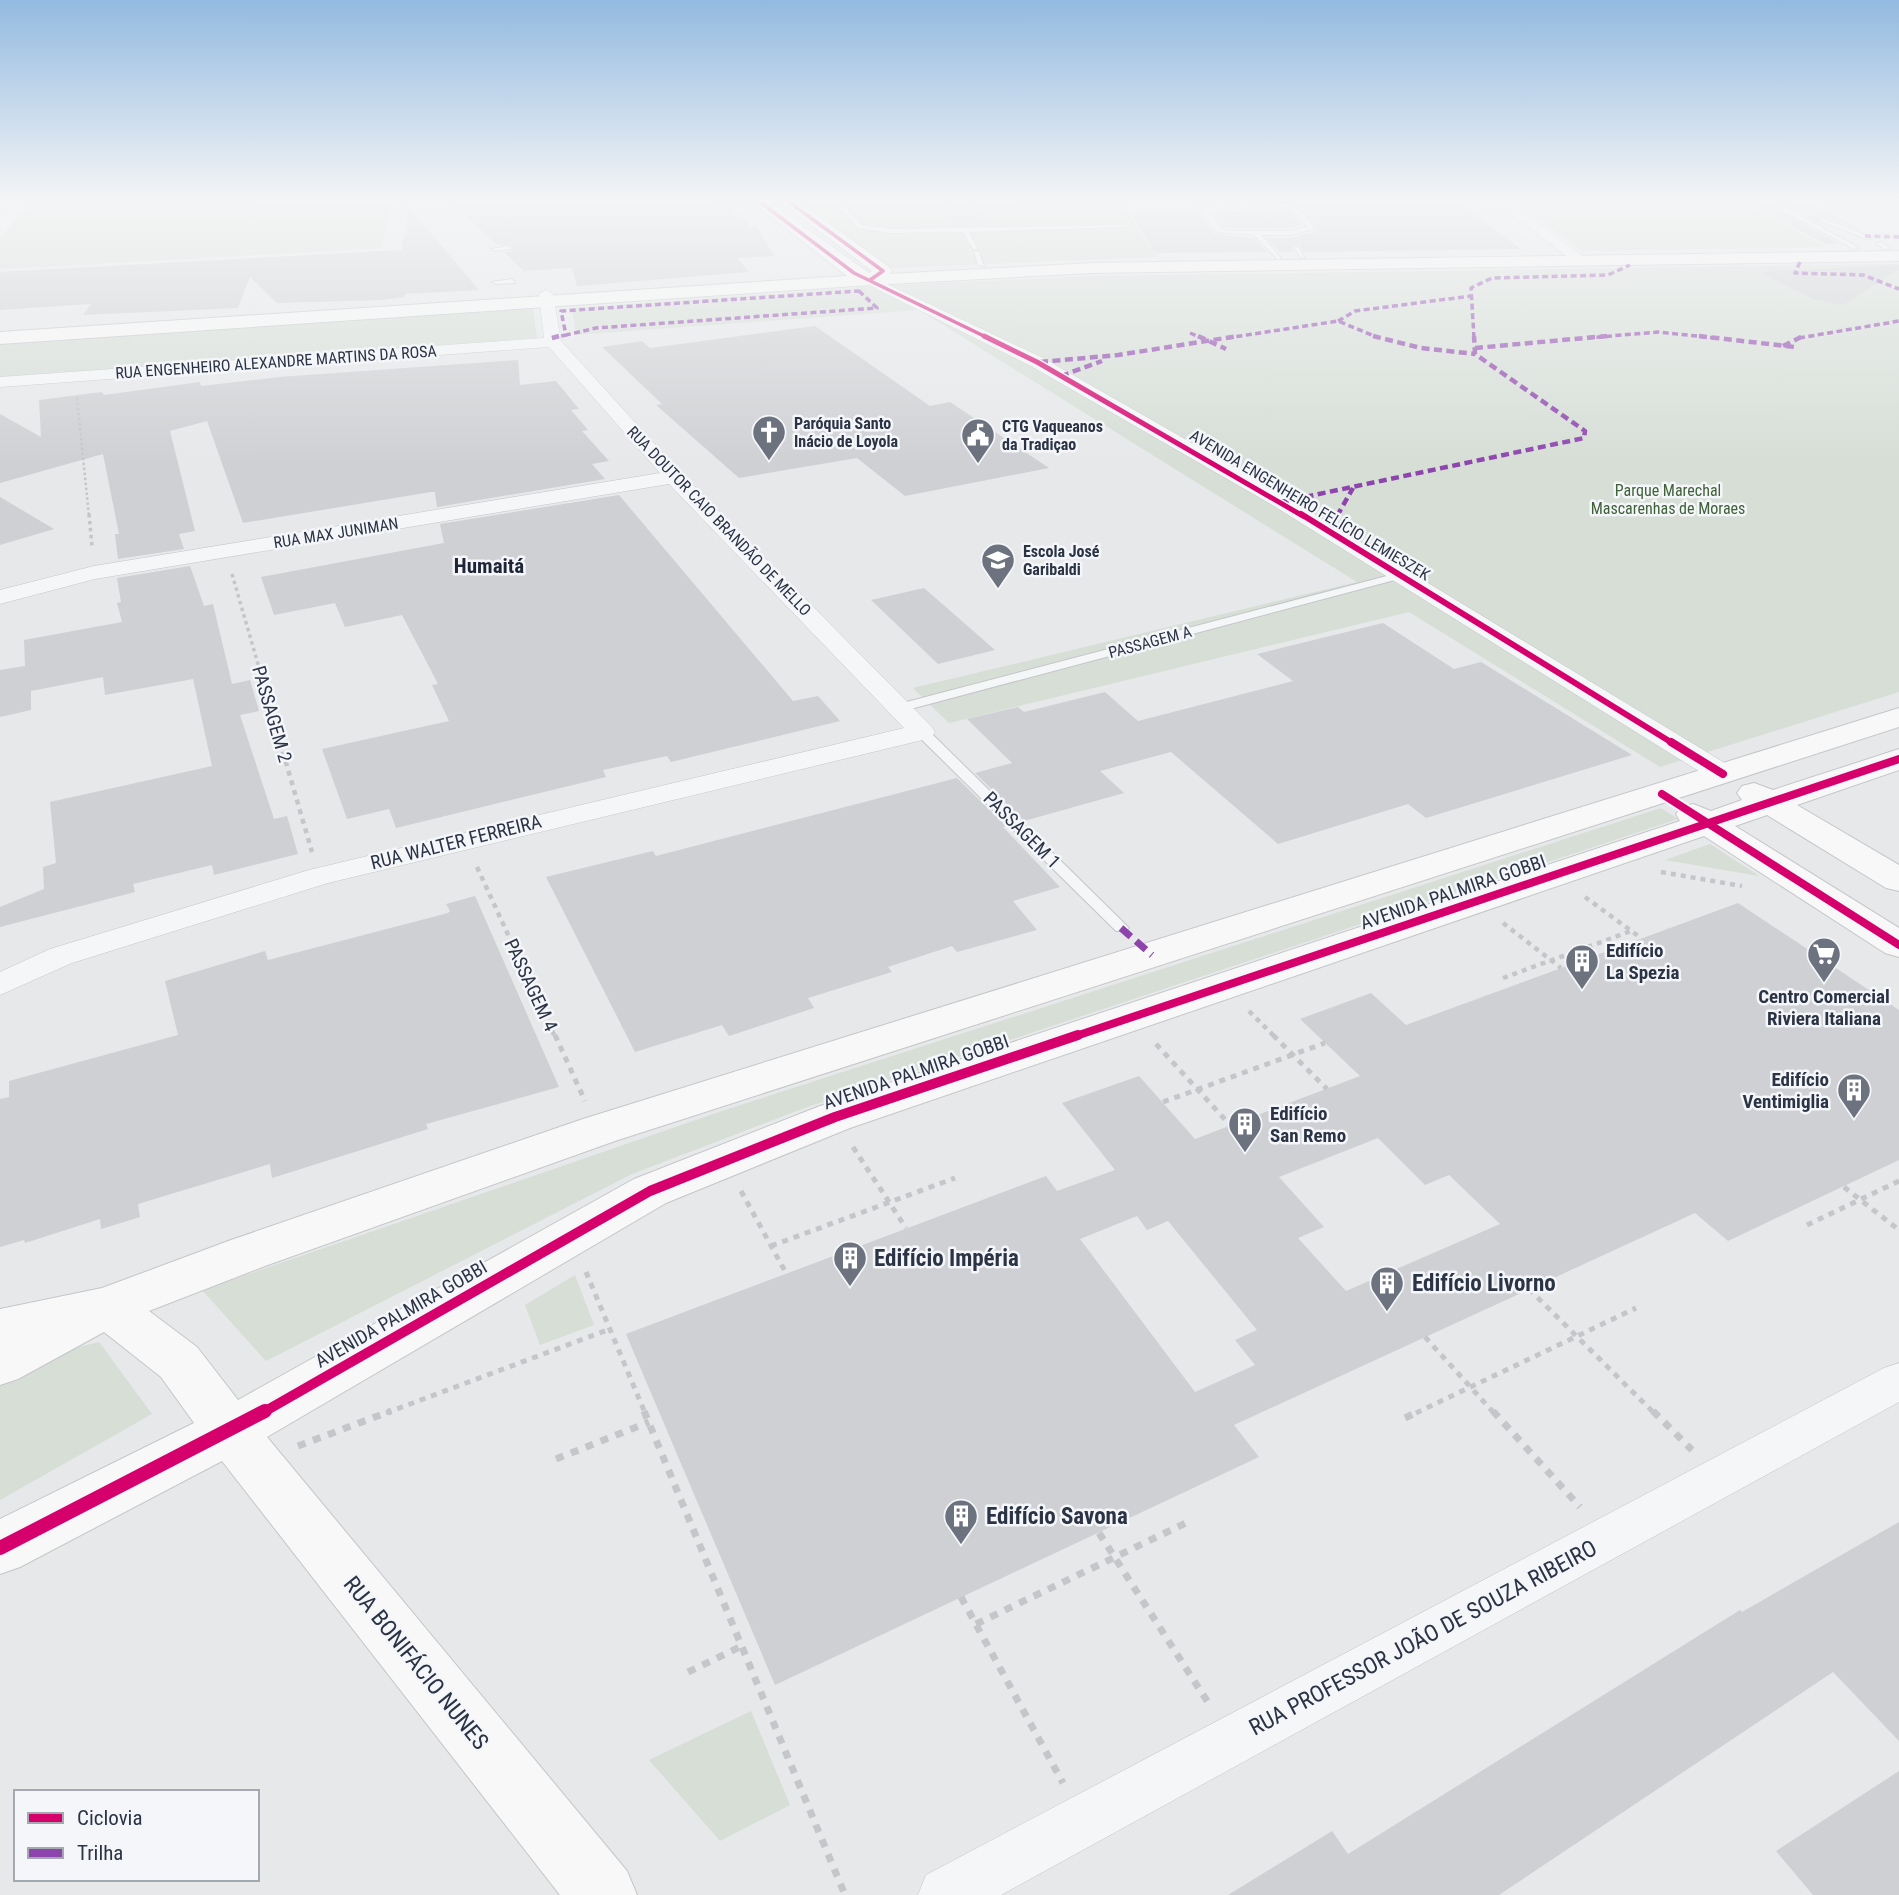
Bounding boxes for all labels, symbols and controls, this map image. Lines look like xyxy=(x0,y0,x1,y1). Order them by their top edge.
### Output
street label: RUA ENGENHEIRO ALEXANDRE MARTINS DA ROSA xyxy=(115,341,437,383)
church icon: Paróquia Santo Inácio de Loyola xyxy=(750,413,788,462)
place label: Paróquia Santo Inácio de Loyola xyxy=(794,414,899,451)
public building icon: CTG Vaqueanos da Tradiçao xyxy=(959,416,997,465)
place label: CTG Vaqueanos da Tradiçao xyxy=(1002,417,1103,454)
street label: RUA DOUTOR CAIO BRANDÃO DE MELLO xyxy=(623,422,816,620)
street label: AVENIDA ENGENHEIRO FELÍCIO LEMIESZEK xyxy=(1187,426,1434,585)
park label: Parque Marechal Mascarenhas de Moraes xyxy=(1591,481,1745,518)
street label: RUA MAX JUNIMAN xyxy=(272,514,400,552)
school or university icon: Escola José Garibaldi xyxy=(979,541,1017,590)
place label: Escola José Garibaldi xyxy=(1023,542,1100,579)
district label: Humaitá xyxy=(454,554,524,578)
street label: PASSAGEM A xyxy=(1106,622,1194,662)
street label: PASSAGEM 2 xyxy=(247,663,297,765)
street label: PASSAGEM 1 xyxy=(979,787,1065,873)
street label: RUA WALTER FERREIRA xyxy=(368,810,544,874)
street label: AVENIDA PALMIRA GOBBI xyxy=(1357,849,1549,935)
street label: PASSAGEM 4 xyxy=(500,935,562,1035)
supermarket icon: Centro Comercial Riviera Italiana xyxy=(1805,935,1843,984)
place label: Edifício La Spezia xyxy=(1606,939,1680,984)
building icon: Edifício La Spezia xyxy=(1563,942,1601,991)
place label: Centro Comercial Riviera Italiana xyxy=(1758,985,1890,1030)
street label: AVENIDA PALMIRA GOBBI xyxy=(820,1029,1012,1115)
place label: Edifício Ventimiglia xyxy=(1742,1068,1829,1113)
building icon: Edifício Ventimiglia xyxy=(1835,1071,1873,1120)
place label: Edifício San Remo xyxy=(1270,1102,1346,1147)
building icon: Edifício San Remo xyxy=(1226,1105,1264,1154)
building icon: Edifício Impéria xyxy=(831,1239,869,1288)
place label: Edifício Impéria xyxy=(874,1245,1019,1272)
street label: AVENIDA PALMIRA GOBBI xyxy=(311,1255,491,1373)
building icon: Edifício Livorno xyxy=(1368,1264,1406,1313)
place label: Edifício Livorno xyxy=(1412,1270,1556,1297)
building icon: Edifício Savona xyxy=(942,1497,980,1546)
place label: Edifício Savona xyxy=(986,1503,1128,1530)
street label: RUA PROFESSOR JOÃO DE SOUZA RIBEIRO xyxy=(1244,1534,1601,1741)
street label: RUA BONIFÁCIO NUNES xyxy=(338,1570,495,1755)
legend xyxy=(14,1790,259,1881)
text: Ciclovia xyxy=(77,1806,143,1830)
text: Trilha xyxy=(77,1841,123,1865)

